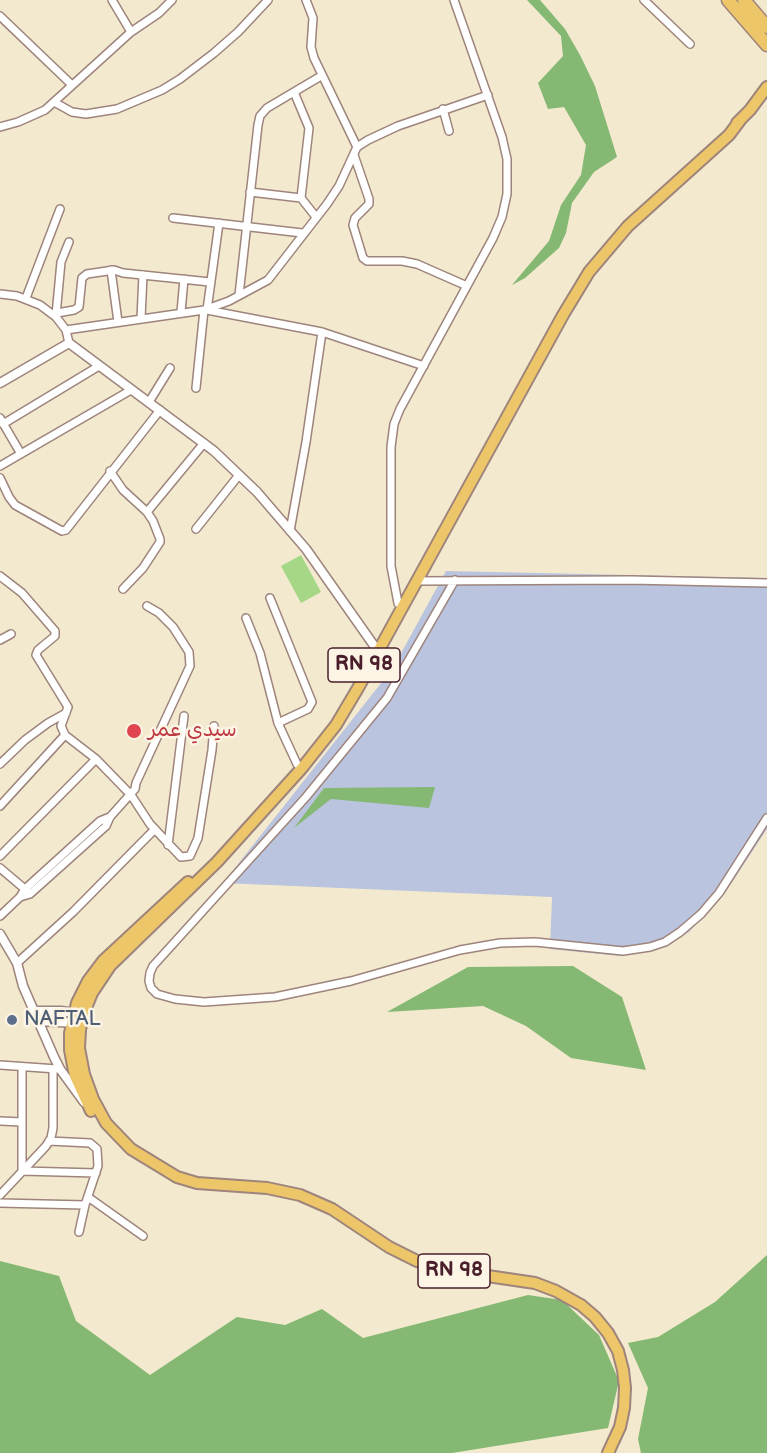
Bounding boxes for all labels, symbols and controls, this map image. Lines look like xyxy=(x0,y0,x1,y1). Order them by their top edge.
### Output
road number: RN 98 xyxy=(328,648,400,682)
place label: سيدي عمر xyxy=(148,718,237,744)
marker: سيدي عمر xyxy=(125,722,143,740)
place label: NAFTAL xyxy=(24,1007,101,1033)
marker: NAFTAL xyxy=(5,1013,19,1027)
road number: RN 98 xyxy=(418,1254,490,1288)

